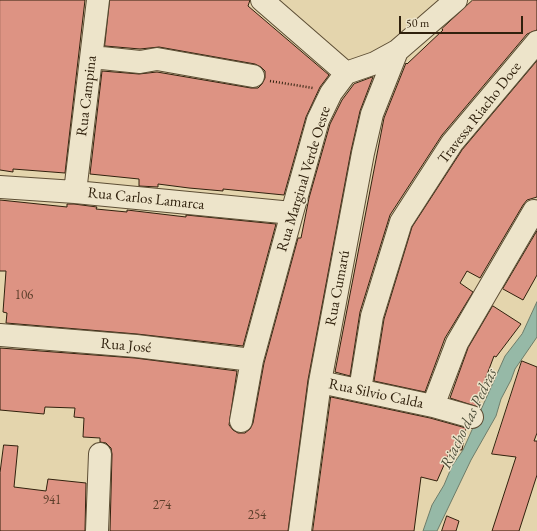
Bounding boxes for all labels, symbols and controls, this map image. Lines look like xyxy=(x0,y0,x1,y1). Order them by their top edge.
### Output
scale bar xyxy=(401,8,525,34)
text: 50 m xyxy=(406,15,429,31)
street label: Rua Campina xyxy=(73,55,101,137)
street label: Travessa Riacho Doce xyxy=(434,58,526,168)
street label: Rua Marginal Verde Oeste xyxy=(273,104,335,254)
street label: Rua Carlos Lamarca xyxy=(87,184,205,214)
street label: Rua Cumarú xyxy=(322,249,354,327)
house number: 106 xyxy=(15,287,33,303)
street label: Rua José xyxy=(100,335,152,357)
water label: Riacho das Pedras xyxy=(436,366,502,472)
street label: Rua Silvio Calda xyxy=(327,375,425,413)
house number: 941 xyxy=(43,492,61,508)
house number: 274 xyxy=(153,497,171,513)
house number: 254 xyxy=(248,507,266,523)

